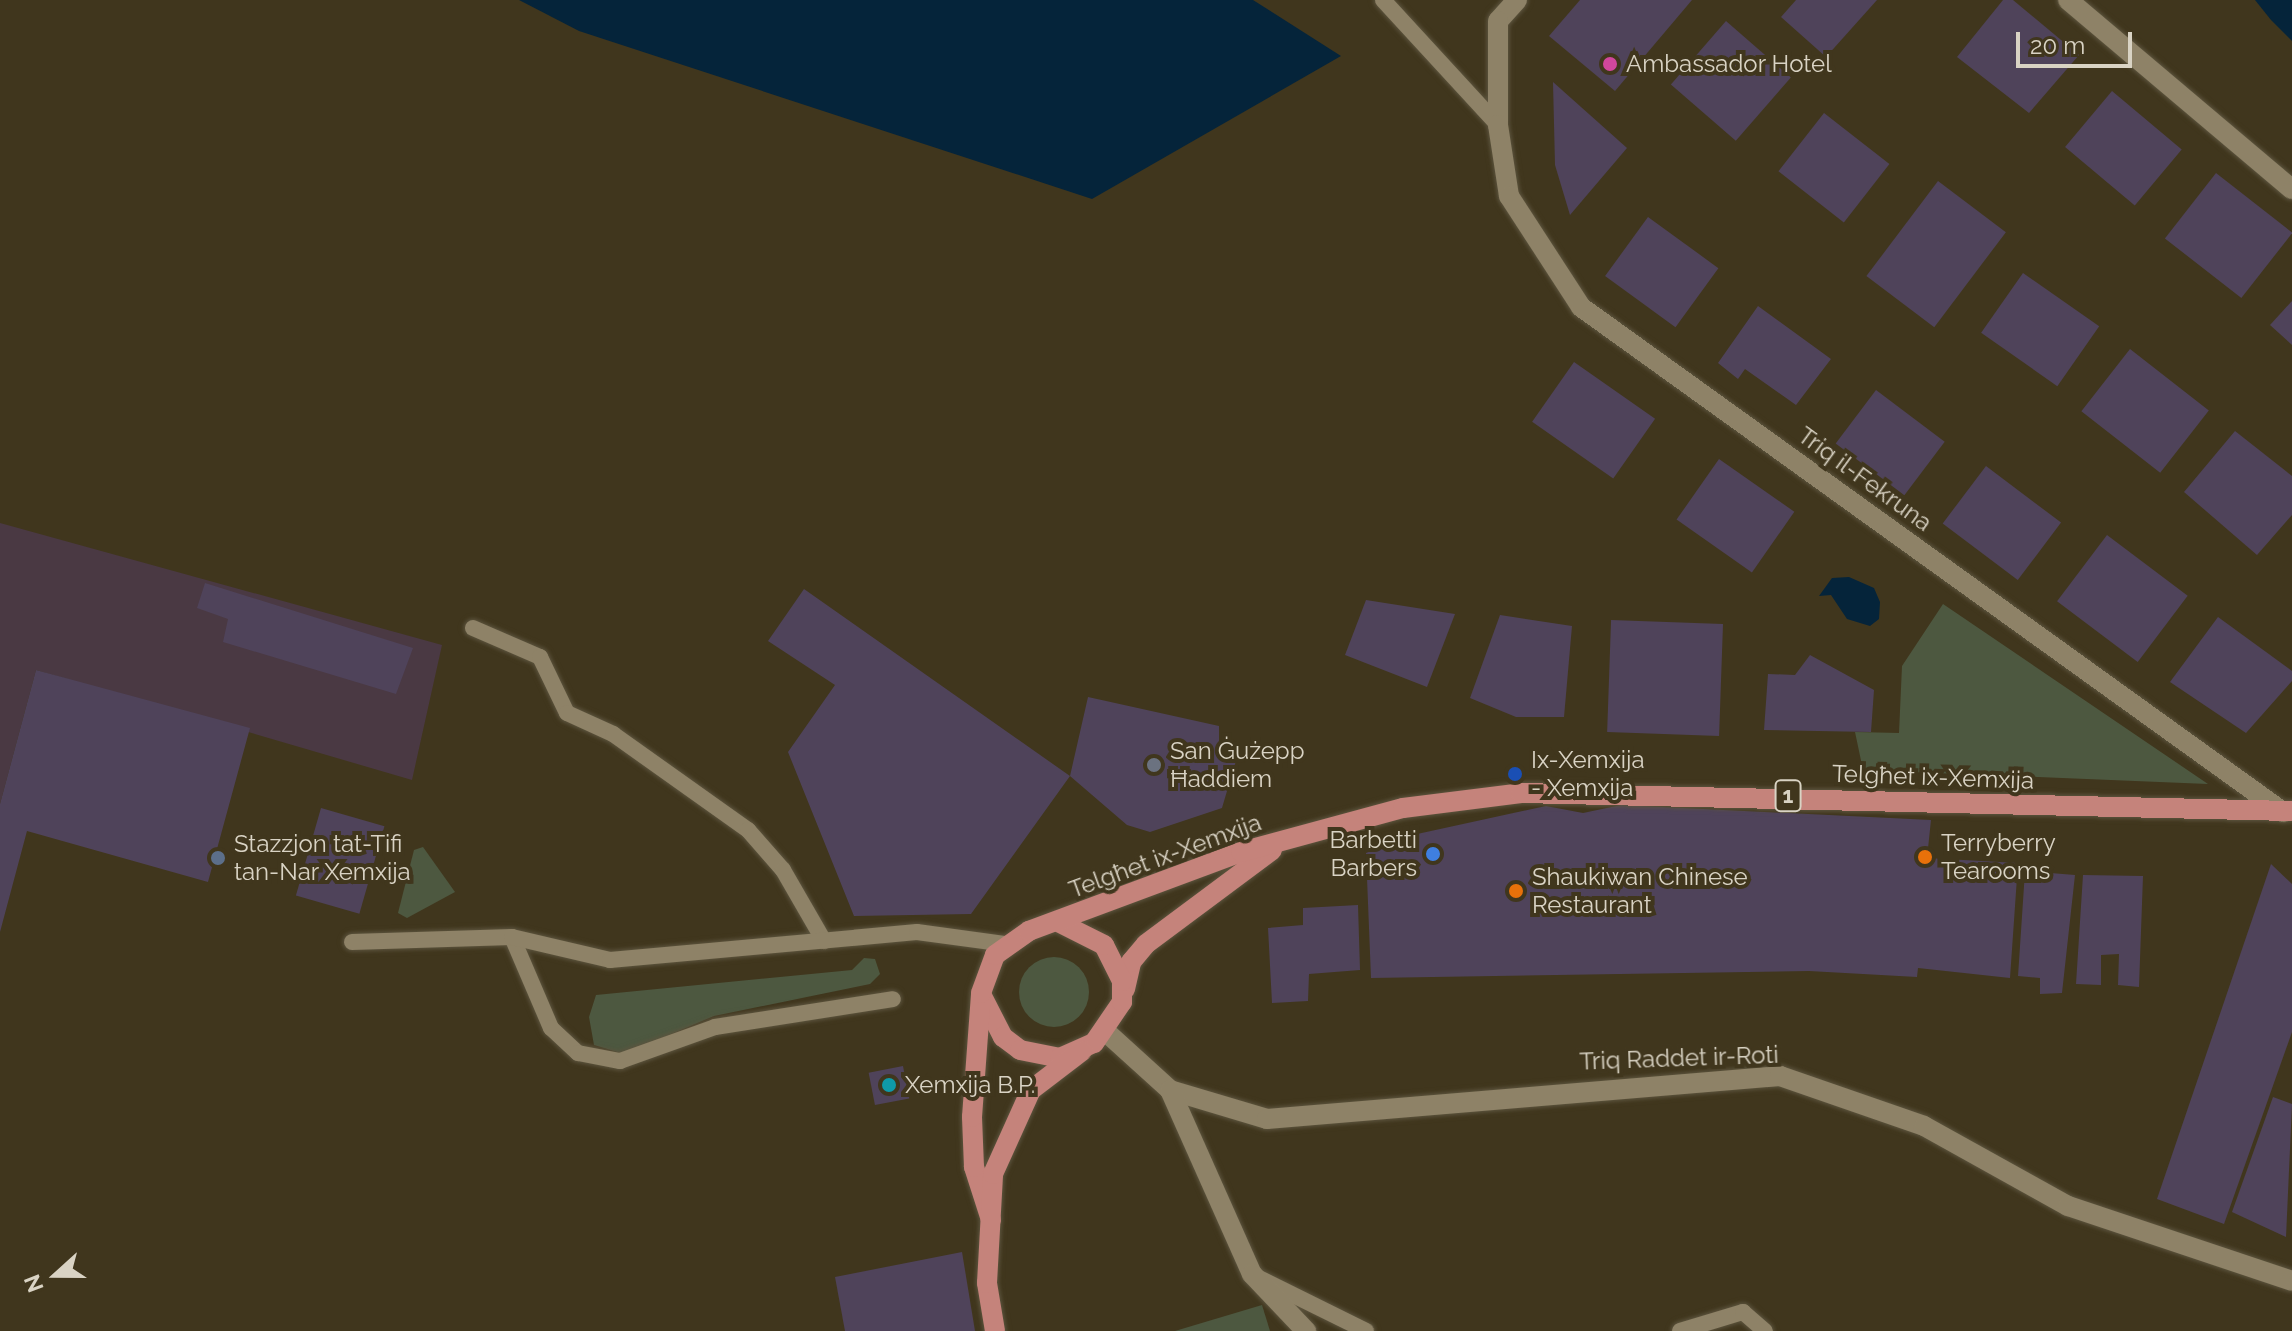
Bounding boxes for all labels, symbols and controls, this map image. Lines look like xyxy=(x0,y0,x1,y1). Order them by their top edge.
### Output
scale bar xyxy=(2020,16,2136,66)
text: 20 m xyxy=(2030,31,2085,60)
place label: Ambassador Hotel xyxy=(1626,50,1832,78)
marker: Ambassador Hotel xyxy=(1601,55,1619,73)
street label: Triq il-Fekruna xyxy=(1792,421,1938,537)
place label: San Ġużepp Ħaddiem xyxy=(1170,737,1304,793)
place label: Ix-Xemxija - Xemxija xyxy=(1531,746,1644,802)
marker: San Ġużepp Ħaddiem xyxy=(1145,756,1163,774)
street label: Telgħet ix-Xemxija xyxy=(1831,759,2035,795)
marker: Ix-Xemxija - Xemxija xyxy=(1506,765,1524,783)
road number: 1 xyxy=(1774,778,1802,814)
street label: Telgħet ix-Xemxija xyxy=(1065,808,1265,904)
place label: Barbetti Barbers xyxy=(1329,826,1417,882)
place label: Terryberry Tearooms xyxy=(1941,829,2056,885)
place label: Stazzjon tat-Tifi tan-Nar Xemxija xyxy=(234,830,412,886)
marker: Barbetti Barbers xyxy=(1424,845,1442,863)
marker: Terryberry Tearooms xyxy=(1916,848,1934,866)
marker: Stazzjon tat-Tifi tan-Nar Xemxija xyxy=(209,849,227,867)
place label: Shaukiwan Chinese Restaurant xyxy=(1532,863,1748,919)
marker: Shaukiwan Chinese Restaurant xyxy=(1507,882,1525,900)
street label: Triq Raddet ir-Roti xyxy=(1579,1040,1779,1076)
place label: Xemxija B.P. xyxy=(905,1071,1035,1099)
marker: Xemxija B.P. xyxy=(880,1076,898,1094)
north arrow xyxy=(16,1235,96,1315)
text: N xyxy=(18,1271,49,1296)

